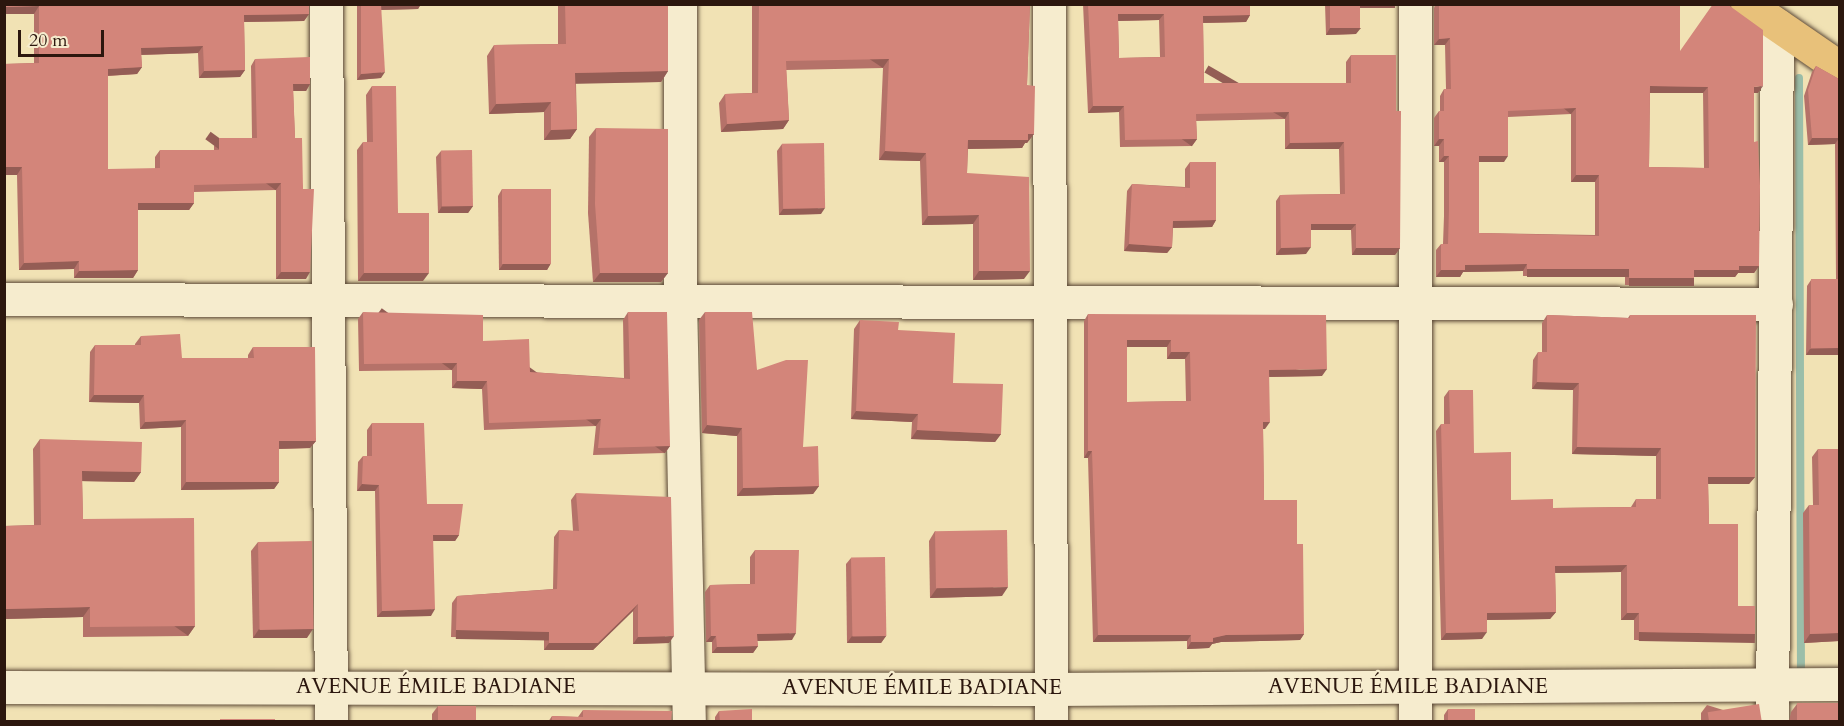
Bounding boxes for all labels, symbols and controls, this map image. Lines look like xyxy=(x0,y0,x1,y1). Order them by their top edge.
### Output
scale bar xyxy=(21,18,106,56)
text: 20 m xyxy=(29,28,68,53)
street label: AVENUE ÉMILE BADIANE xyxy=(296,674,576,700)
street label: AVENUE ÉMILE BADIANE xyxy=(1268,674,1548,700)
street label: AVENUE ÉMILE BADIANE xyxy=(782,675,1062,701)

